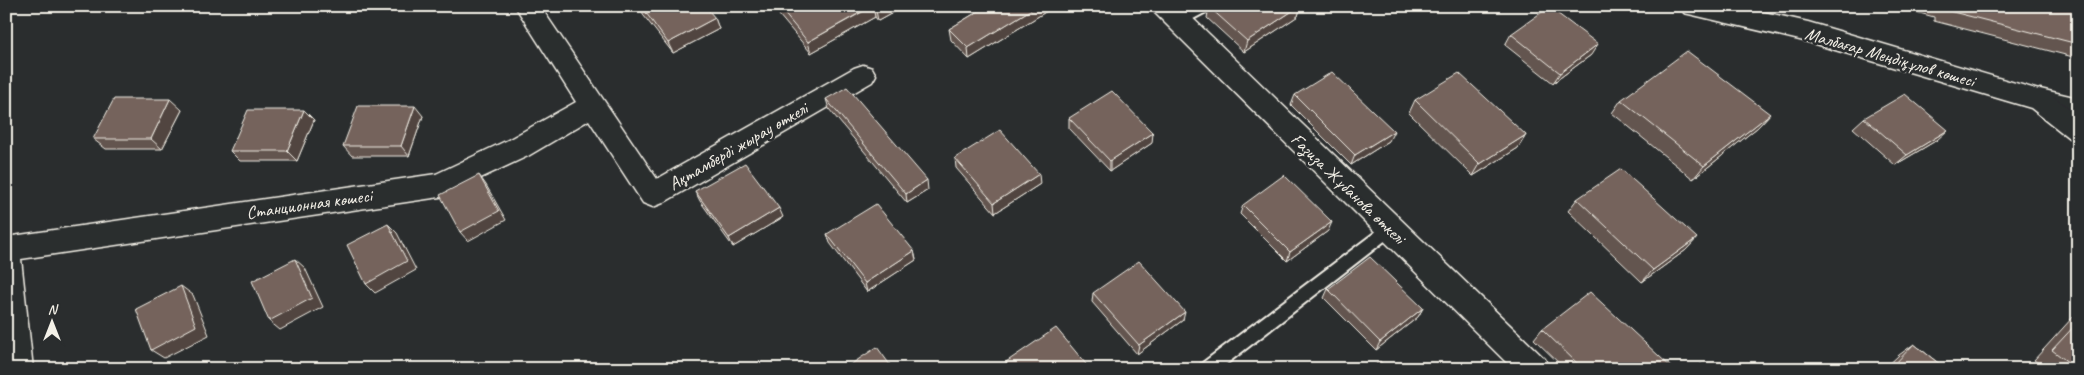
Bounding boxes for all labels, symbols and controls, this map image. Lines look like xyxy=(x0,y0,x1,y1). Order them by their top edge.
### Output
street label: Малбағар Меңдіқұлов көшесі xyxy=(1803,22,1980,92)
street label: Ақтамберді жырау өткелі xyxy=(665,96,814,195)
street label: Ғазиза Жұбанова өткелі xyxy=(1285,128,1412,251)
street label: Станционная көшесі xyxy=(245,184,376,224)
north arrow xyxy=(28,298,78,348)
text: N xyxy=(48,301,59,318)

